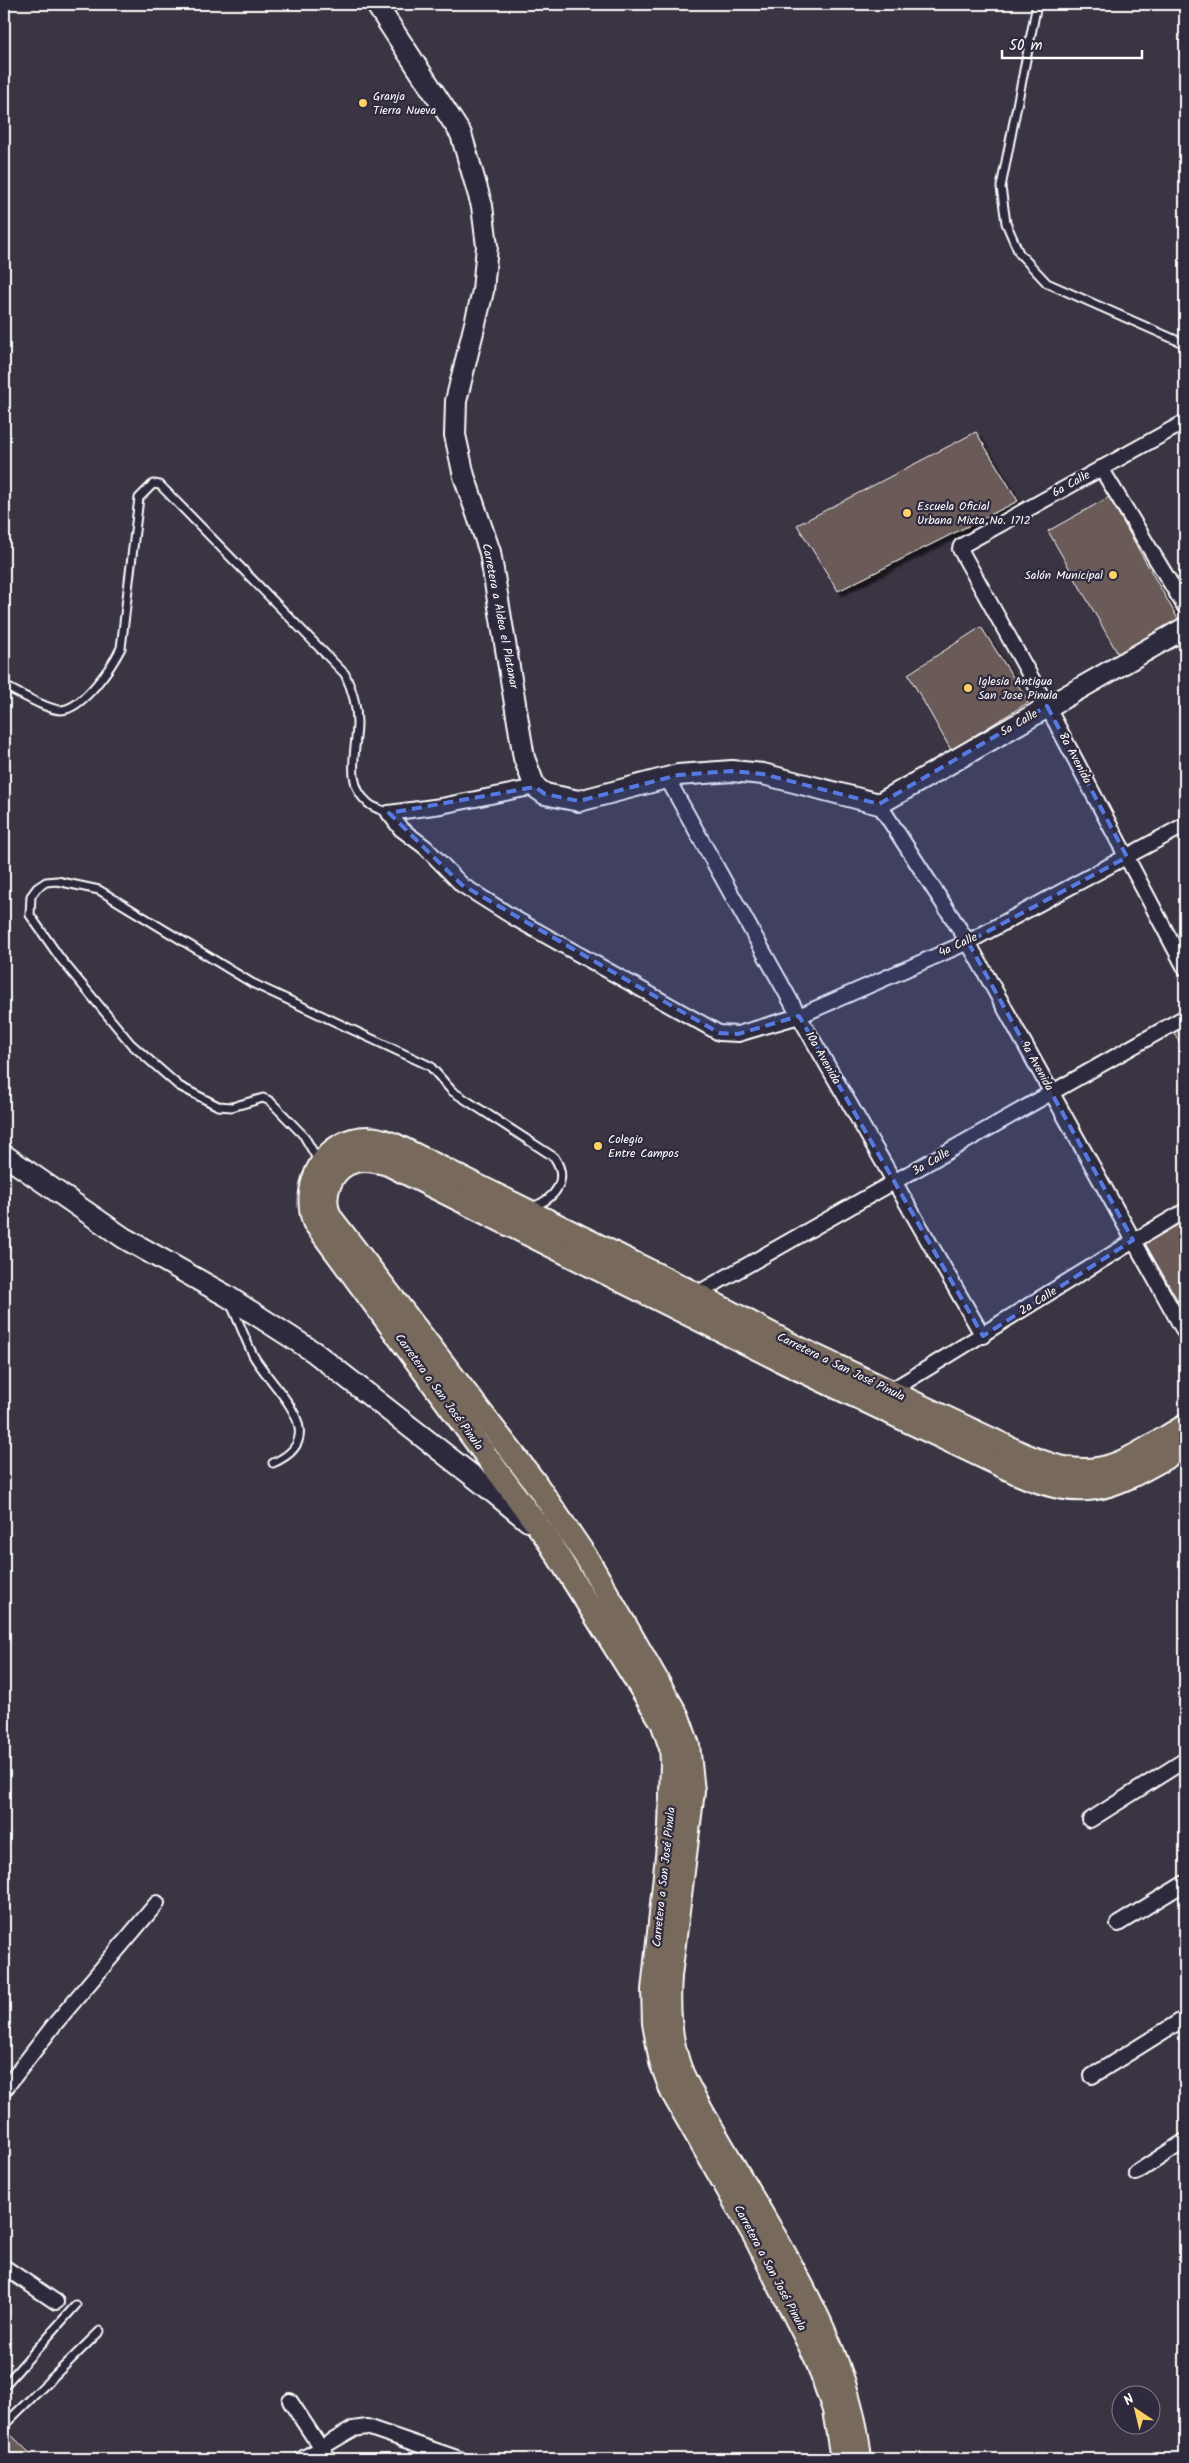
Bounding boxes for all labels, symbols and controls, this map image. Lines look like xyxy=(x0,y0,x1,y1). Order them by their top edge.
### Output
scale bar xyxy=(1002,28,1142,60)
text: 50 m xyxy=(1009,34,1043,58)
place label: Granja Tierra Nueva xyxy=(373,87,436,120)
marker: Granja Tierra Nueva xyxy=(357,97,369,109)
street label: 6a Calle xyxy=(1048,465,1094,502)
place label: Escuela Oficial Urbana Mixta No. 1712 xyxy=(917,497,1031,530)
marker: Escuela Oficial Urbana Mixta No. 1712 xyxy=(901,507,913,519)
street label: Carretera a Aldea el Platanar xyxy=(477,542,524,691)
place label: Salón Municipal xyxy=(1024,566,1103,585)
marker: Salón Municipal xyxy=(1107,569,1119,581)
place label: Iglesia Antigua San Jose Pinula xyxy=(978,672,1058,705)
marker: Iglesia Antigua San Jose Pinula xyxy=(962,682,974,694)
street label: 5a Calle xyxy=(997,704,1042,741)
street label: 8a Avenida xyxy=(1053,729,1097,788)
street label: 4a Calle xyxy=(935,927,981,962)
street label: 10a Avenida xyxy=(800,1028,846,1089)
street label: 9a Avenida xyxy=(1015,1037,1059,1095)
place label: Colegio Entre Campos xyxy=(608,1130,679,1163)
marker: Colegio Entre Campos xyxy=(592,1140,604,1152)
street label: 3a Calle xyxy=(908,1143,954,1181)
street label: 2a Calle xyxy=(1015,1282,1061,1320)
street label: Carretera a San José Pinula xyxy=(774,1328,909,1407)
street label: Carretera a San José Pinula xyxy=(390,1330,488,1455)
street label: Carretera a San José Pinula xyxy=(647,1806,681,1948)
street label: Carretera a San José Pinula xyxy=(729,2201,812,2335)
north arrow xyxy=(1112,2386,1162,2436)
text: N xyxy=(1119,2389,1139,2412)

